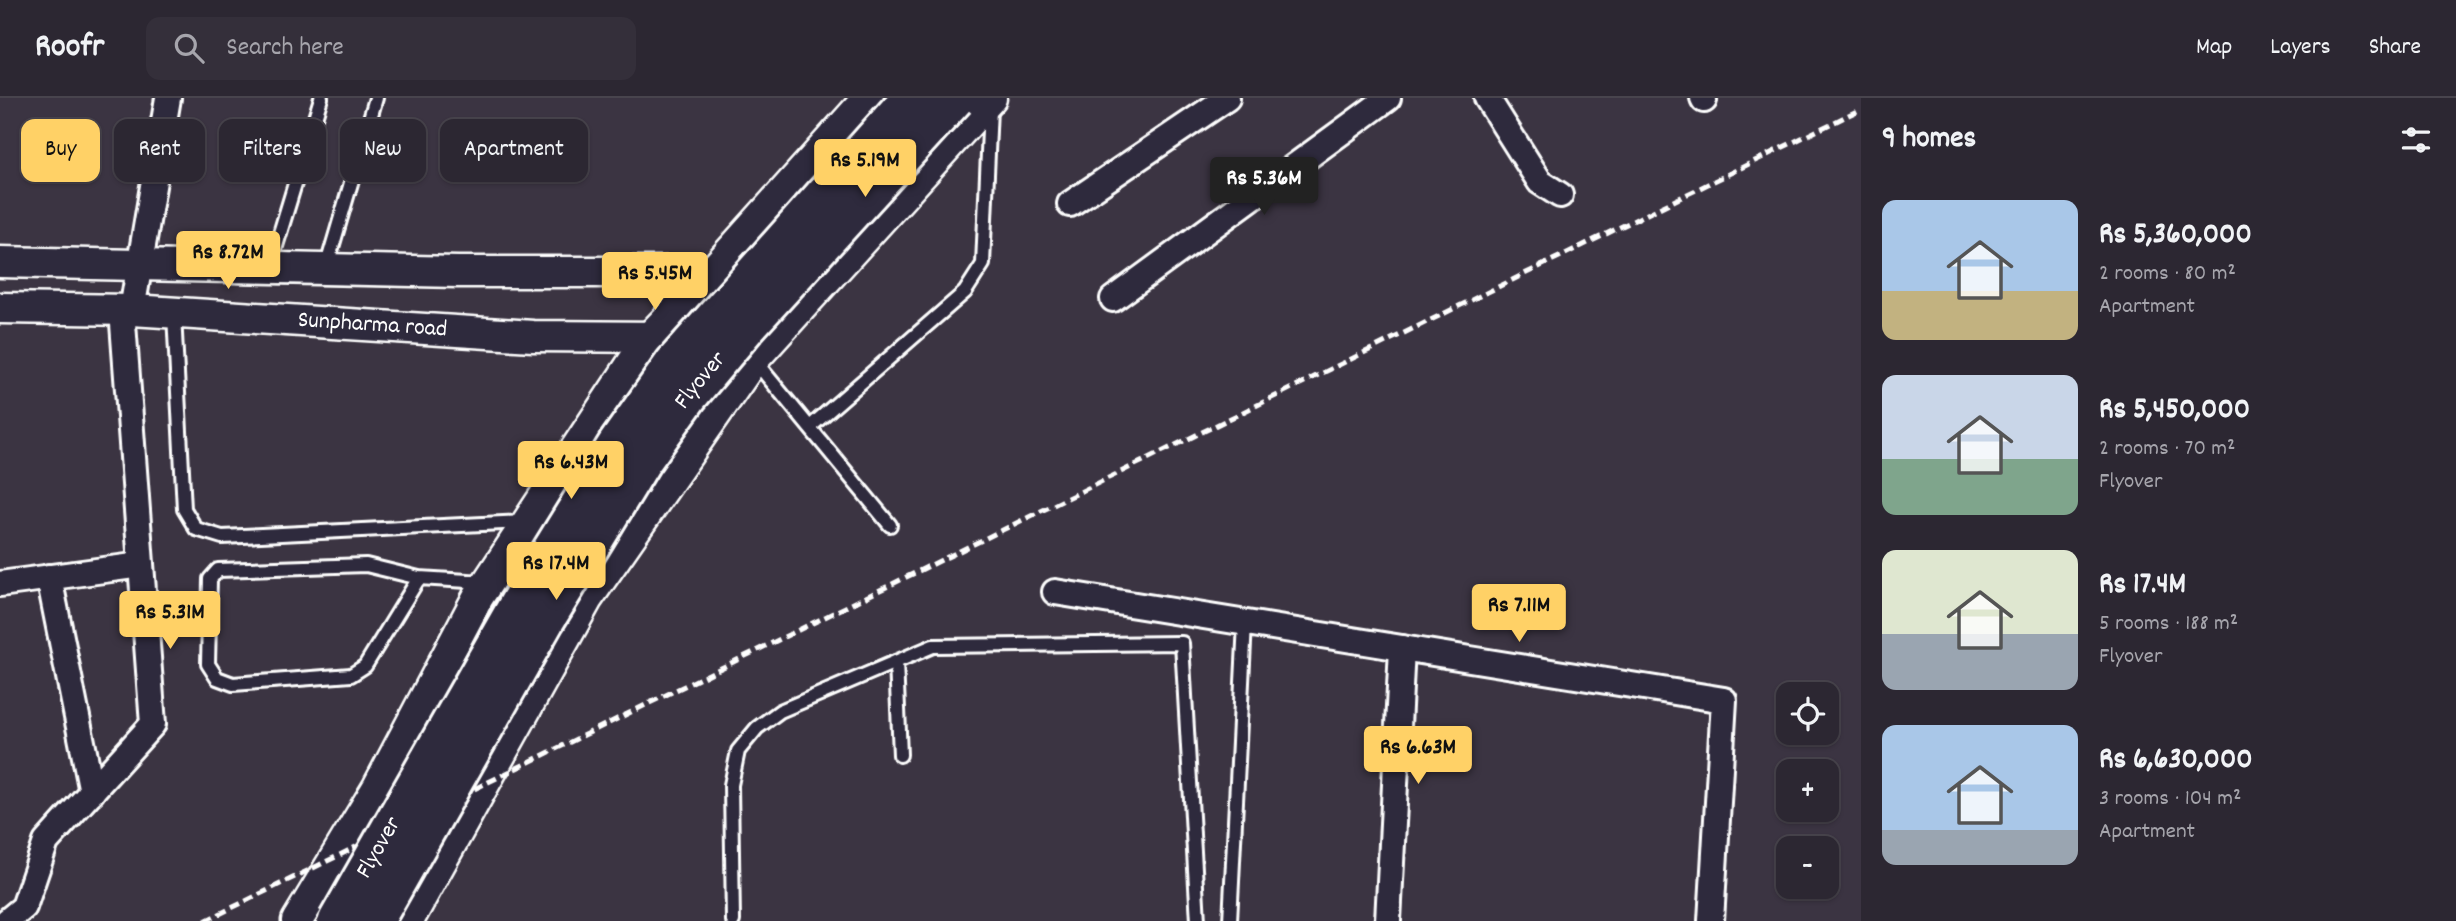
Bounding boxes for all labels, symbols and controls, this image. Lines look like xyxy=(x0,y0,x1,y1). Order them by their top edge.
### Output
search box xyxy=(146,17,636,80)
text: Roofr xyxy=(35,25,104,72)
icon: search xyxy=(170,29,208,67)
text: Search here xyxy=(226,30,344,67)
text: Map xyxy=(2196,31,2232,65)
text: Layers xyxy=(2270,31,2331,65)
text: Share xyxy=(2369,31,2421,65)
chip: Buy xyxy=(21,119,100,182)
chip: Rent xyxy=(114,119,205,182)
chip: Filters xyxy=(219,119,326,182)
chip: New xyxy=(340,119,426,182)
chip: Apartment xyxy=(440,119,588,182)
text: 9 homes xyxy=(1882,119,1976,162)
icon: filters xyxy=(2397,121,2435,159)
pin: Rs 5.19M xyxy=(793,140,937,199)
text: Rs 5.19M xyxy=(830,145,900,178)
pin: Rs 5.36M xyxy=(1192,158,1336,217)
text: Rs 5.36M xyxy=(1226,163,1302,196)
text: Rs 5,360,000 xyxy=(2099,215,2252,258)
icon: home xyxy=(1938,228,2022,312)
pin: Rs 8.72M xyxy=(156,232,300,291)
text: Rs 8.72M xyxy=(192,237,264,270)
pin: Rs 5.45M xyxy=(583,252,727,312)
text: Rs 5.45M xyxy=(618,258,692,291)
text: 2 rooms · 80 m² xyxy=(2099,258,2236,291)
text: Apartment xyxy=(2099,291,2195,324)
street label: Sunpharma road xyxy=(297,304,448,347)
street label: Flyover xyxy=(667,344,735,417)
text: Rs 5,450,000 xyxy=(2099,390,2250,433)
icon: home xyxy=(1938,403,2022,487)
text: 2 rooms · 70 m² xyxy=(2099,433,2235,466)
pin: Rs 6.43M xyxy=(499,442,643,501)
text: Rs 6.43M xyxy=(534,447,608,480)
text: Flyover xyxy=(2099,466,2163,499)
pin: Rs 17.4M xyxy=(484,542,628,602)
text: Rs 17.4M xyxy=(523,548,589,581)
text: Rs 17.4M xyxy=(2099,565,2186,608)
icon: home xyxy=(1938,578,2022,662)
pin: Rs 7.11M xyxy=(1447,584,1591,644)
text: Rs 7.11M xyxy=(1488,590,1550,623)
pin: Rs 5.31M xyxy=(98,592,242,651)
text: Rs 5.31M xyxy=(135,597,205,630)
text: 5 rooms · 188 m² xyxy=(2099,608,2238,641)
text: Flyover xyxy=(2099,641,2163,674)
map controls xyxy=(1776,682,1839,899)
button: locate xyxy=(1776,682,1839,745)
pin: Rs 6.63M xyxy=(1346,726,1490,786)
text: Rs 6.63M xyxy=(1380,732,1456,765)
text: Rs 6,630,000 xyxy=(2099,740,2253,783)
icon: home xyxy=(1938,753,2022,837)
button: + xyxy=(1776,759,1839,822)
text: 3 rooms · 104 m² xyxy=(2099,783,2241,816)
street label: Flyover xyxy=(348,811,411,885)
text: Apartment xyxy=(2099,816,2195,849)
button: − xyxy=(1776,836,1839,899)

